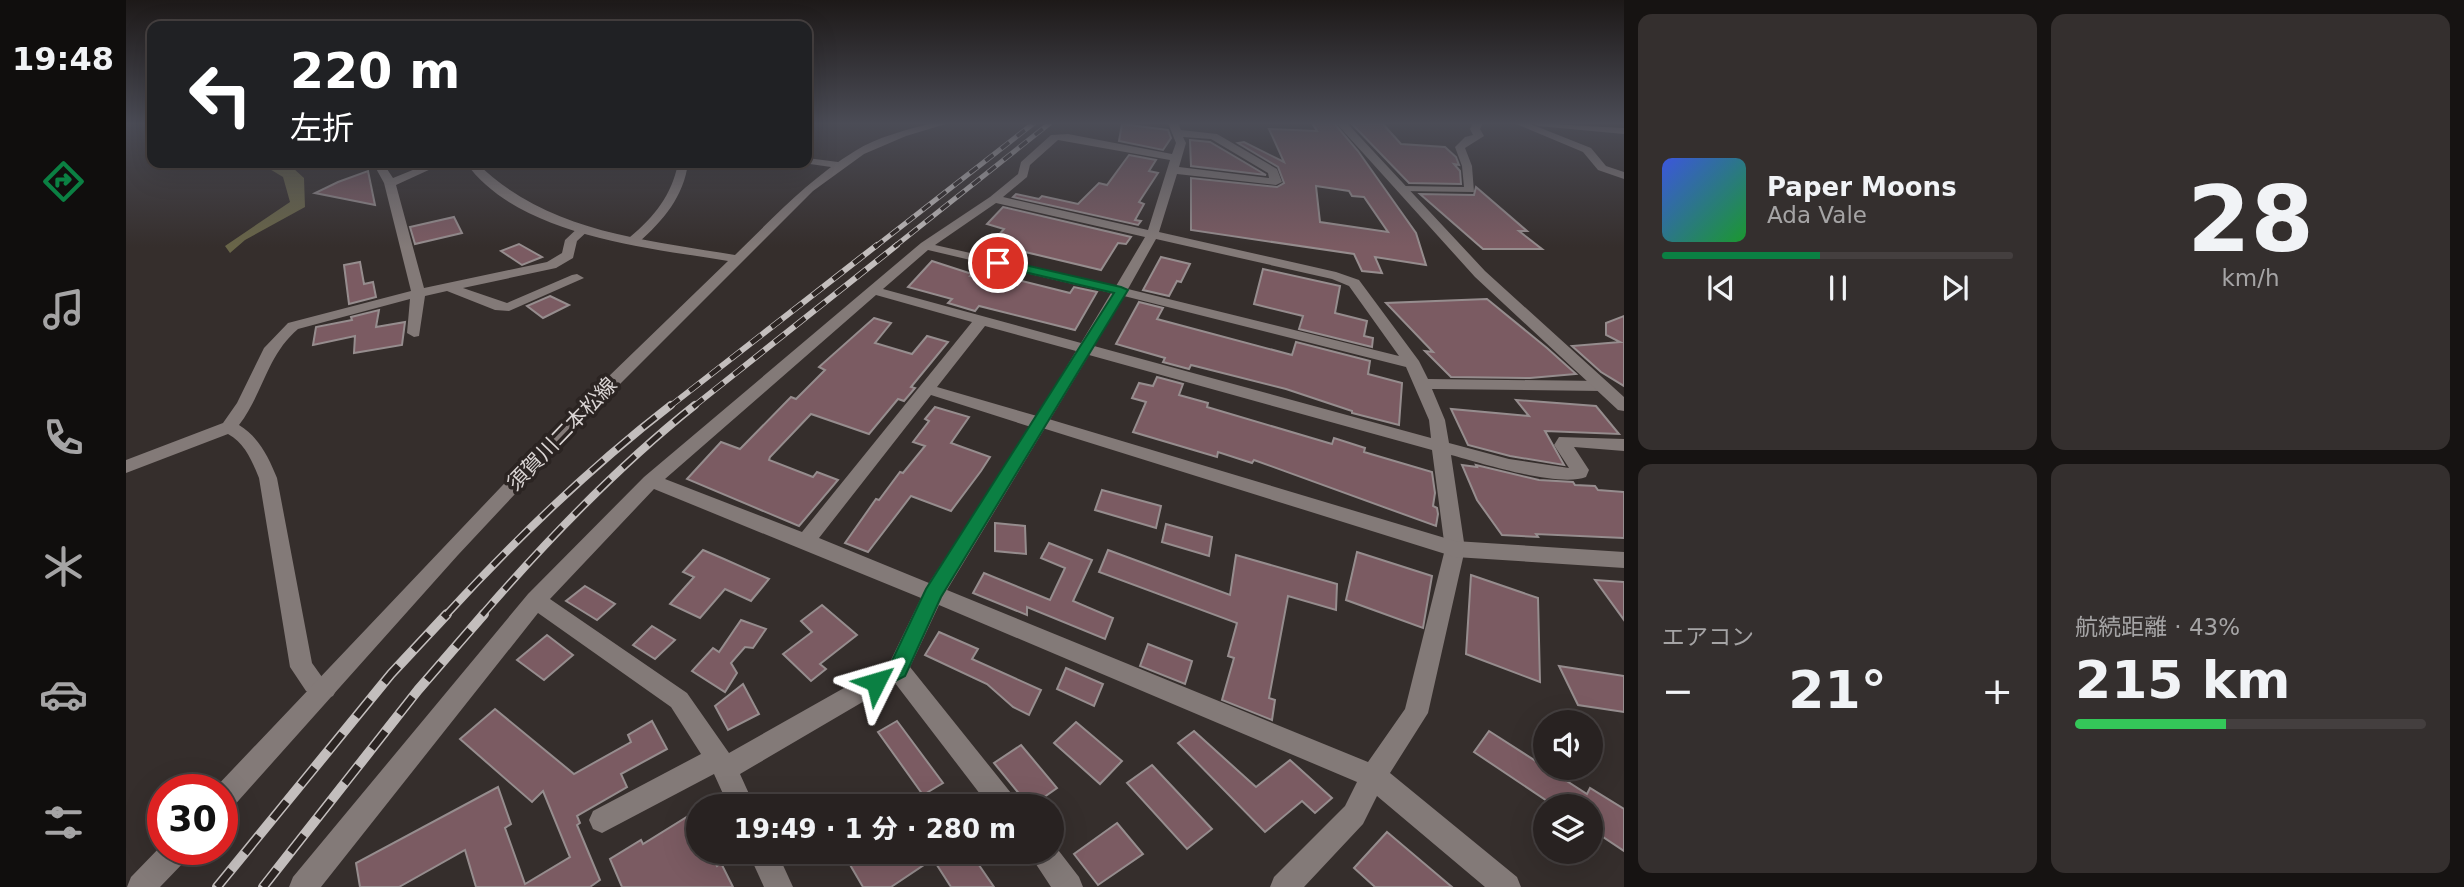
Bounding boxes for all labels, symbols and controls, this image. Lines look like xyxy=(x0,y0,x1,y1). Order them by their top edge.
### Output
text: 19:48 xyxy=(12,40,114,78)
text: 220 m xyxy=(290,43,460,100)
icon: left xyxy=(175,49,266,140)
text: 左折 xyxy=(290,109,354,147)
icon: directions xyxy=(39,157,88,206)
text: 28 xyxy=(2187,167,2314,272)
text: Paper Moons xyxy=(1767,172,1957,202)
text: Ada Vale xyxy=(1767,202,1867,228)
pin xyxy=(968,233,1028,293)
icon: arrive xyxy=(979,244,1017,282)
text: km/h xyxy=(2221,265,2280,291)
icon: previous xyxy=(1702,269,1740,307)
icon: pause xyxy=(1819,269,1857,307)
icon: next xyxy=(1936,269,1974,307)
icon: music xyxy=(39,285,88,334)
street label: 須賀川二本松線 xyxy=(502,373,622,495)
icon: phone xyxy=(39,413,88,462)
icon: climate xyxy=(39,542,88,591)
text: 航続距離 · 43% xyxy=(2075,614,2240,640)
text: エアコン xyxy=(1662,624,1754,650)
position arrow xyxy=(839,645,913,719)
text: 215 km xyxy=(2075,650,2290,710)
text: 21° xyxy=(1788,660,1887,720)
text: − xyxy=(1662,669,1694,713)
text: + xyxy=(1981,669,2013,713)
icon: car xyxy=(39,670,88,719)
map controls xyxy=(1533,710,1603,864)
button: sound xyxy=(1533,710,1603,780)
speed limit sign: 30 xyxy=(147,774,238,865)
button: layers xyxy=(1533,794,1603,864)
icon: filters xyxy=(39,798,88,847)
text: 19:49 · 1 分 · 280 m xyxy=(734,814,1016,844)

